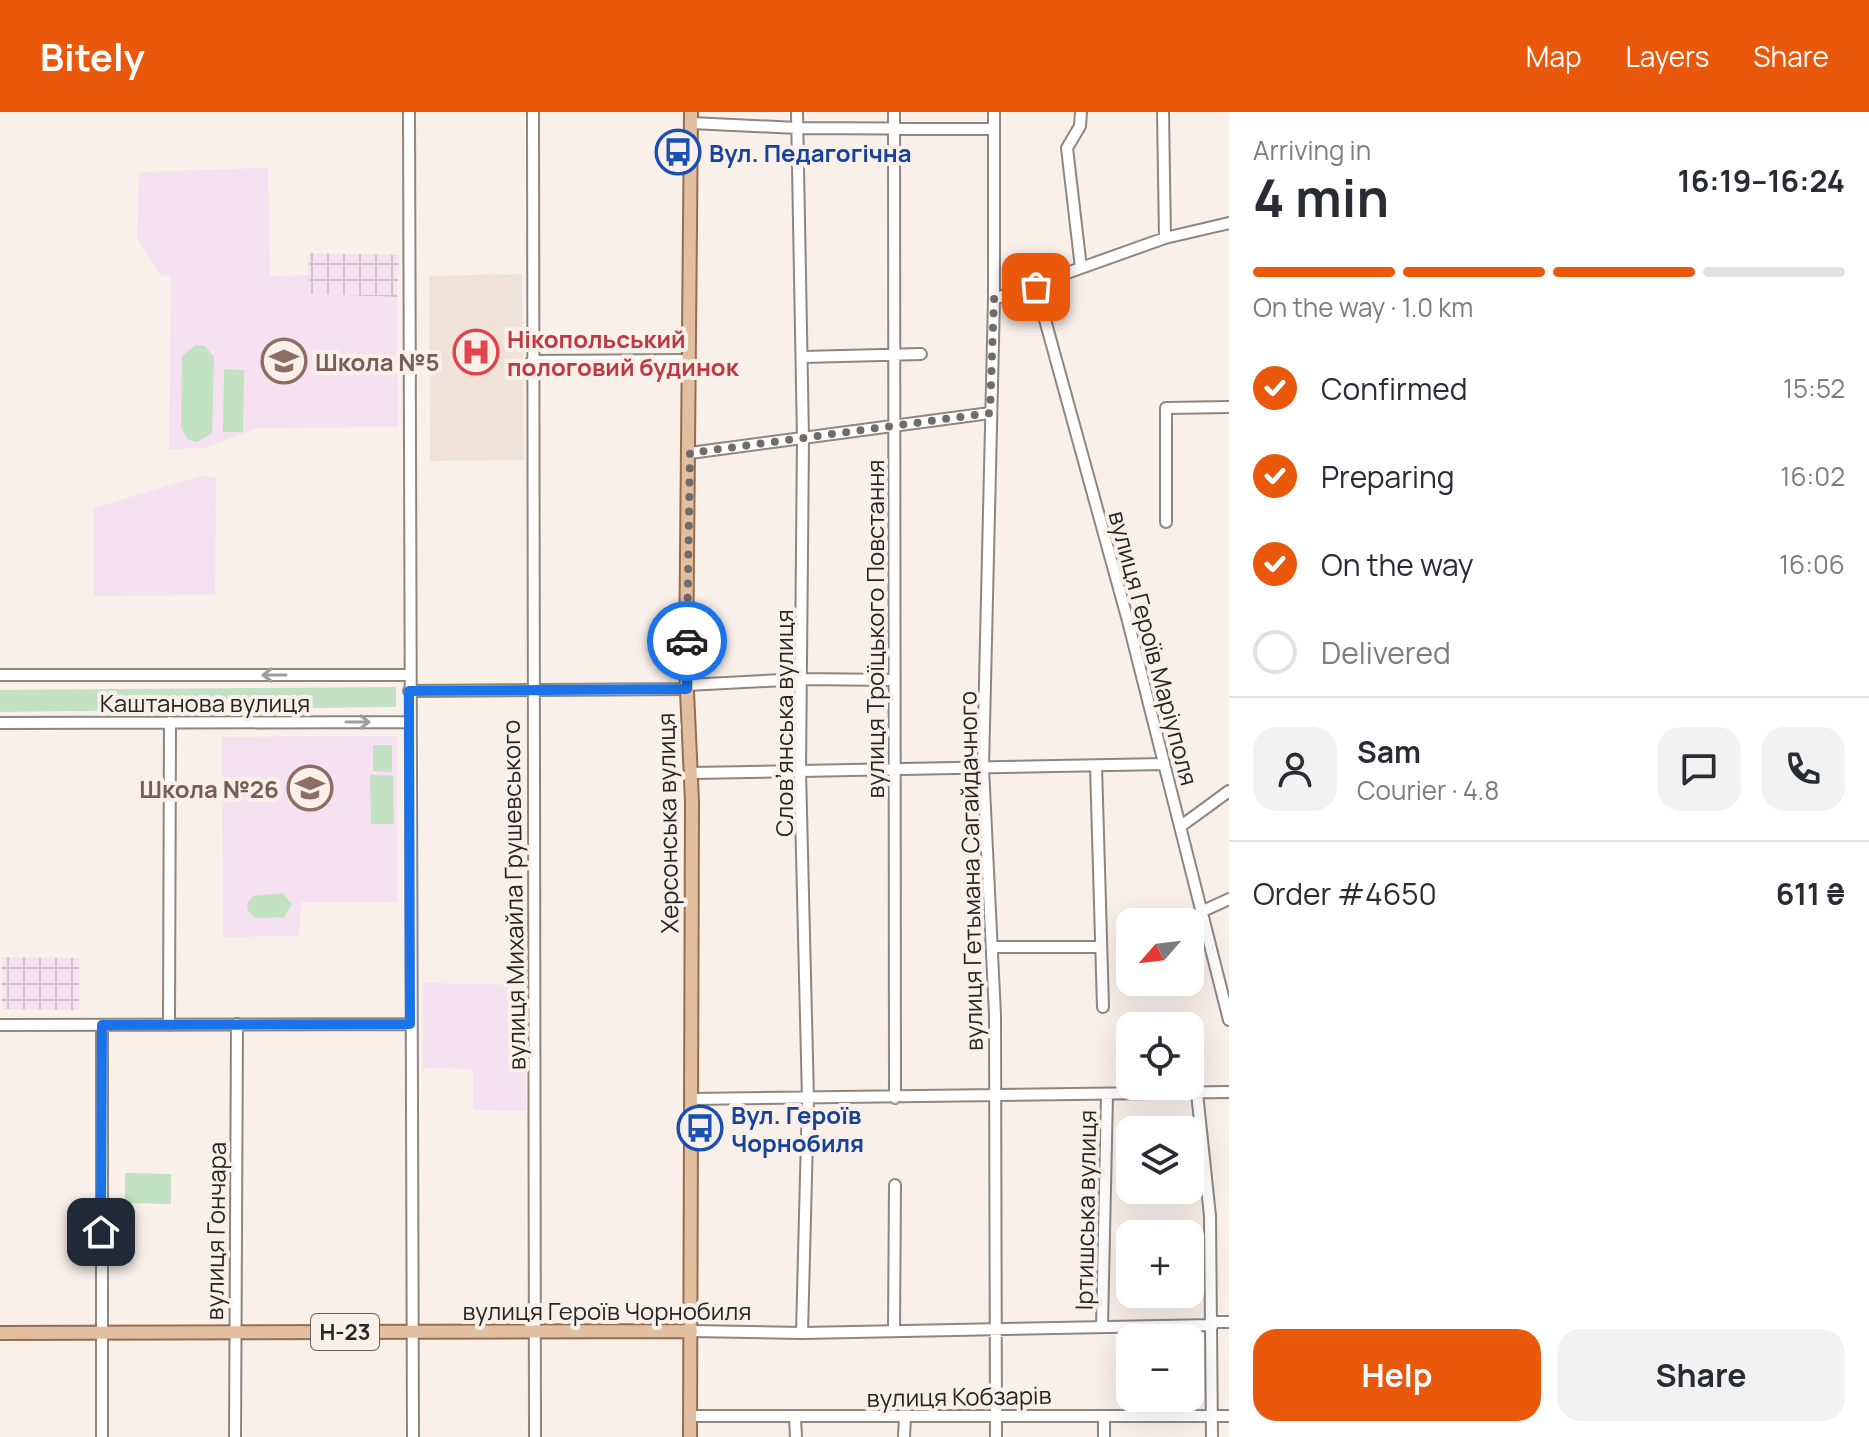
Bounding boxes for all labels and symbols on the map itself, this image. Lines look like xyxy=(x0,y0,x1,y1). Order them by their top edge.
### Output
bus stop icon: Вул. Педагогічна xyxy=(654,128,702,176)
place label: Вул. Педагогічна xyxy=(709,136,911,169)
pin xyxy=(1002,253,1070,321)
place label: Нікопольський пологовий будинок xyxy=(507,322,740,383)
hospital icon: Нікопольський пологовий будинок xyxy=(452,328,500,376)
school or university icon: Школа №5 xyxy=(260,337,308,385)
place label: Школа №5 xyxy=(315,345,440,378)
street label: вулиця Троїцького Повстання xyxy=(858,459,891,799)
street label: вулиця Героїв Маріуполя xyxy=(1101,507,1207,789)
courier xyxy=(647,601,727,681)
street label: Словʼянська вулиця xyxy=(767,609,800,837)
one-way arrow xyxy=(261,667,288,683)
street label: Каштанова вулиця xyxy=(100,686,310,719)
street label: вулиця Гетьмана Сагайдачного xyxy=(950,691,990,1051)
street label: Херсонська вулиця xyxy=(649,712,685,934)
one-way arrow xyxy=(344,714,371,730)
street label: вулиця Михайла Грушевського xyxy=(493,720,533,1070)
school or university icon: Школа №26 xyxy=(286,764,334,812)
place label: Школа №26 xyxy=(139,772,279,805)
north arrow xyxy=(1116,908,1204,996)
place label: Вул. Героїв Чорнобиля xyxy=(731,1098,864,1159)
bus stop icon: Вул. Героїв Чорнобиля xyxy=(676,1104,724,1152)
street label: Іртишська вулиця xyxy=(1067,1109,1103,1311)
street label: вулиця Гончара xyxy=(197,1141,233,1321)
pin xyxy=(67,1198,135,1266)
street label: вулиця Героїв Чорнобиля xyxy=(462,1294,752,1327)
road number: Н-23 xyxy=(311,1314,379,1350)
street label: вулиця Кобзарів xyxy=(866,1378,1052,1414)

